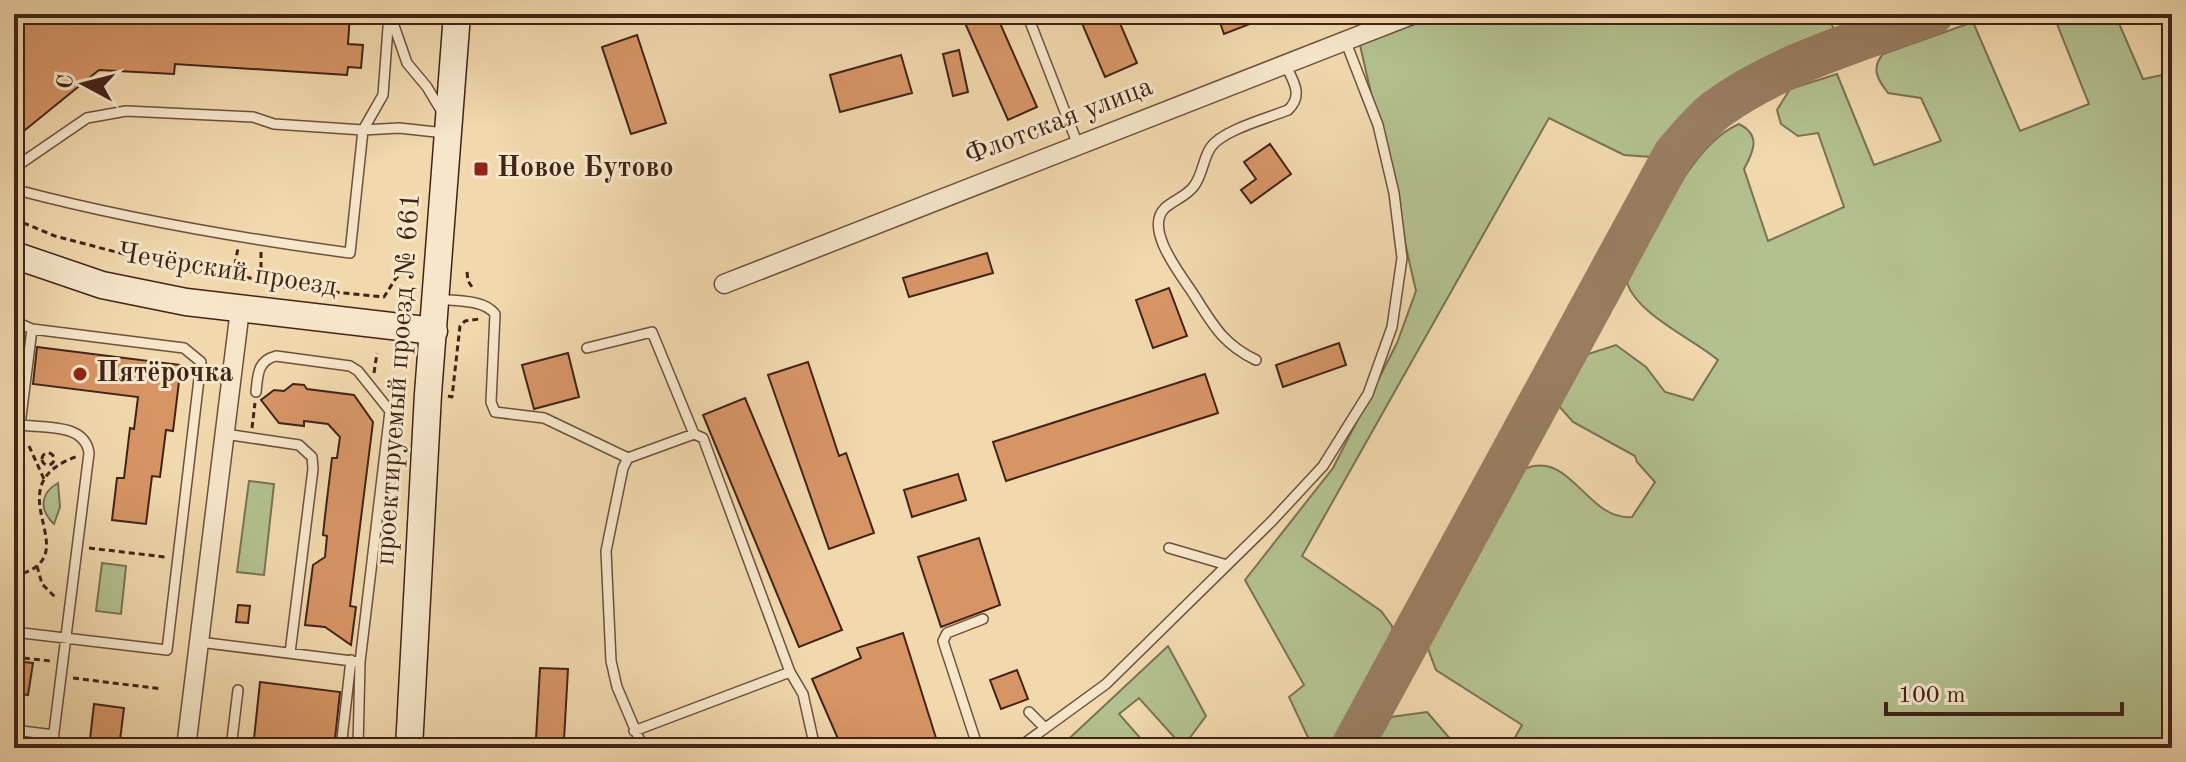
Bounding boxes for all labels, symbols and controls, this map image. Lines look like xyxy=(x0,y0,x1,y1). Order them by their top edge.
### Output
north arrow xyxy=(44,44,124,124)
text: С xyxy=(54,73,78,90)
street label: Флотская улица xyxy=(961,73,1157,171)
place label: Новое Бутово xyxy=(497,155,674,183)
marker: Новое Бутово xyxy=(472,160,490,178)
street label: проектируемый проезд № 661 xyxy=(372,192,426,566)
street label: Чечёрский проезд xyxy=(115,240,339,302)
place label: Пятёрочка xyxy=(96,360,233,388)
marker: Пятёрочка xyxy=(71,365,89,383)
scale bar xyxy=(1886,666,2122,716)
text: 100 m xyxy=(1898,684,1966,708)

